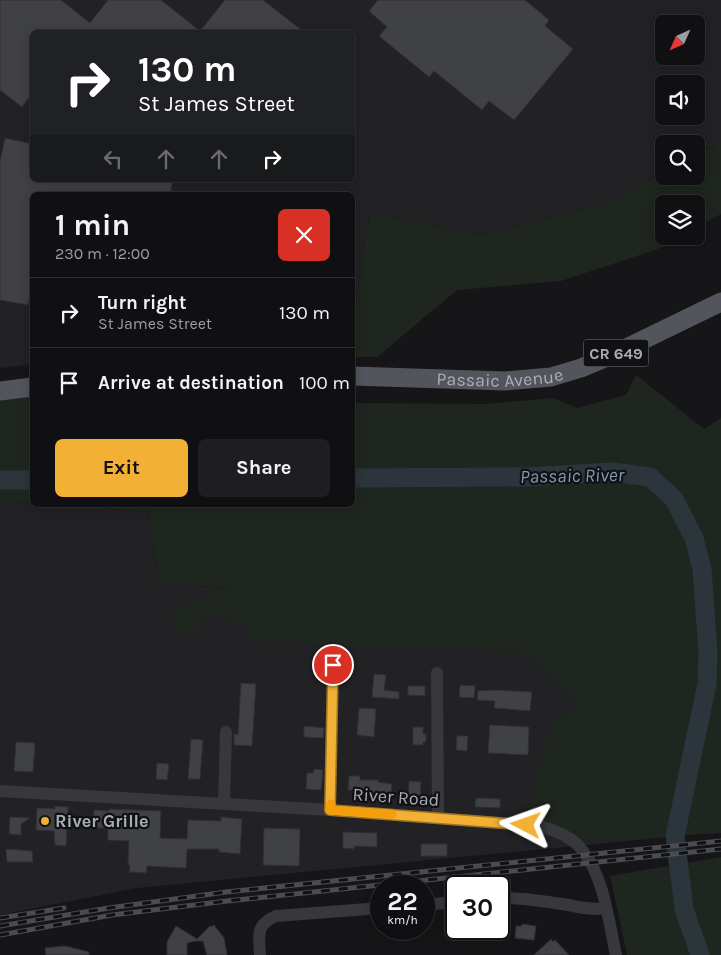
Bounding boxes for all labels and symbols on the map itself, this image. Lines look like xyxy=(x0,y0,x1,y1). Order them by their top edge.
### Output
north arrow xyxy=(655,15,705,65)
road number: CR 649 xyxy=(584,339,648,366)
street label: Passaic Avenue xyxy=(436,363,566,392)
water label: Passaic River xyxy=(520,464,626,488)
pin xyxy=(312,644,354,686)
street label: River Road xyxy=(352,783,440,811)
position arrow xyxy=(499,798,551,850)
place label: River Grille xyxy=(55,810,149,832)
marker: River Grille xyxy=(39,815,51,827)
speed limit sign: 30 xyxy=(445,875,510,940)

